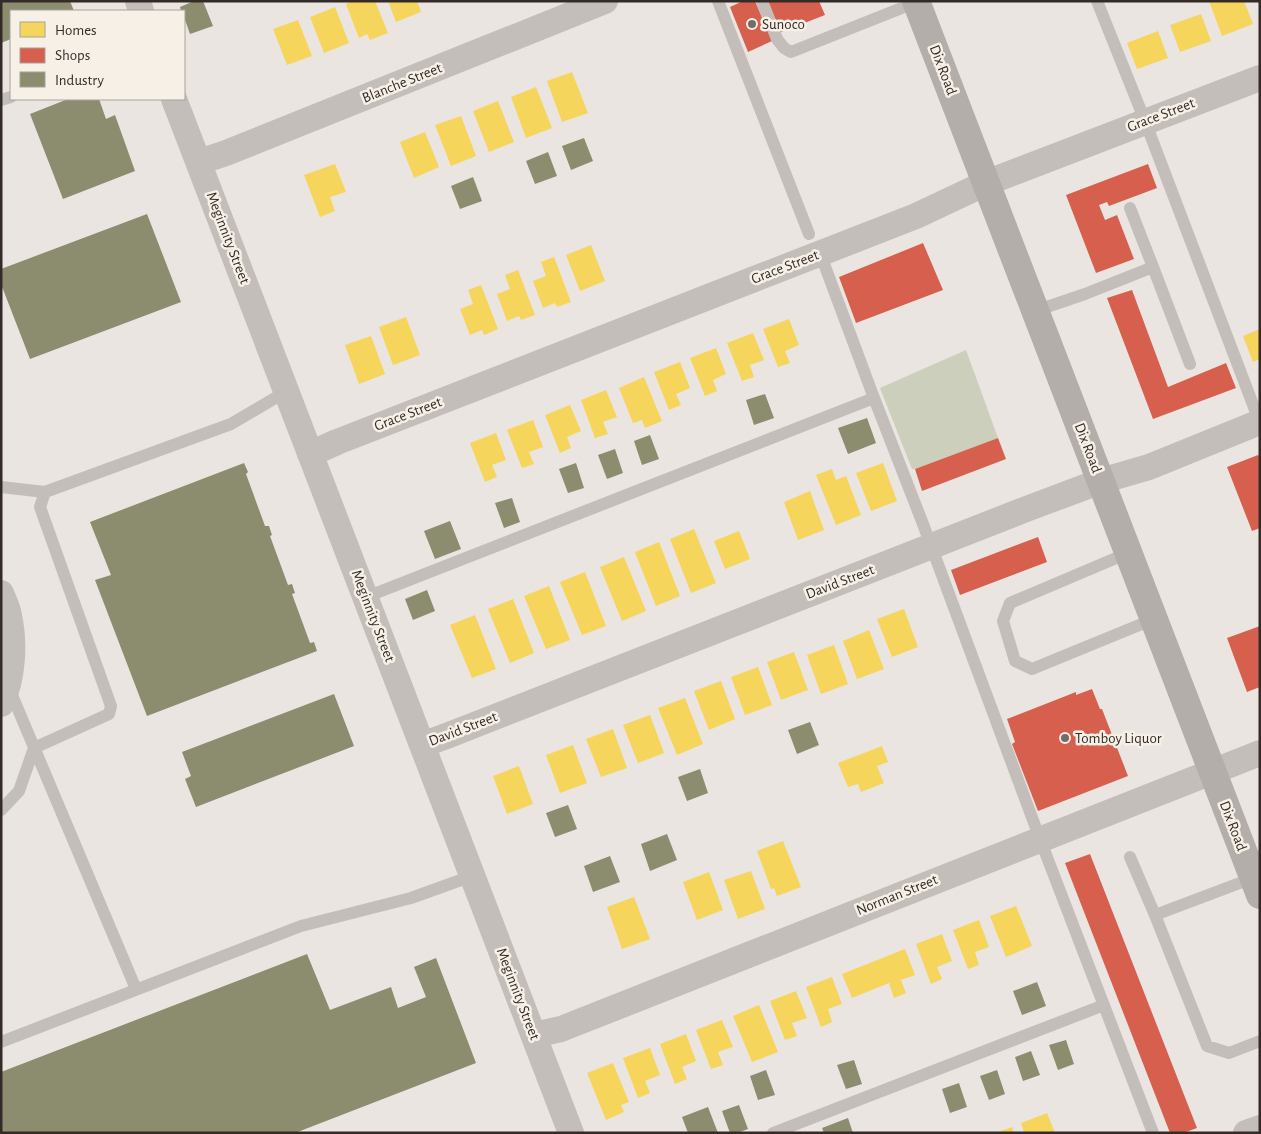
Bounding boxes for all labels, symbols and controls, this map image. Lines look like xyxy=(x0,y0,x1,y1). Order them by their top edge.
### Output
legend xyxy=(10,10,185,100)
place label: Sunoco xyxy=(762,17,805,32)
marker: Sunoco xyxy=(746,18,758,30)
text: Homes xyxy=(55,23,97,38)
street label: Dix Road xyxy=(927,43,959,97)
text: Shops xyxy=(55,48,90,63)
street label: Blanche Street xyxy=(360,60,444,106)
text: Industry xyxy=(55,73,104,88)
street label: Grace Street xyxy=(1125,95,1197,135)
street label: Meginnity Street xyxy=(204,190,252,286)
street label: Grace Street xyxy=(749,247,821,287)
street label: Grace Street xyxy=(372,394,444,434)
street label: Dix Road xyxy=(1072,421,1104,475)
street label: David Street xyxy=(804,562,876,602)
street label: Meginnity Street xyxy=(349,568,397,664)
street label: David Street xyxy=(427,709,499,749)
place label: Tomboy Liquor xyxy=(1075,731,1162,746)
marker: Tomboy Liquor xyxy=(1059,732,1071,744)
street label: Dix Road xyxy=(1217,799,1249,853)
street label: Norman Street xyxy=(854,872,940,918)
street label: Meginnity Street xyxy=(494,946,542,1042)

